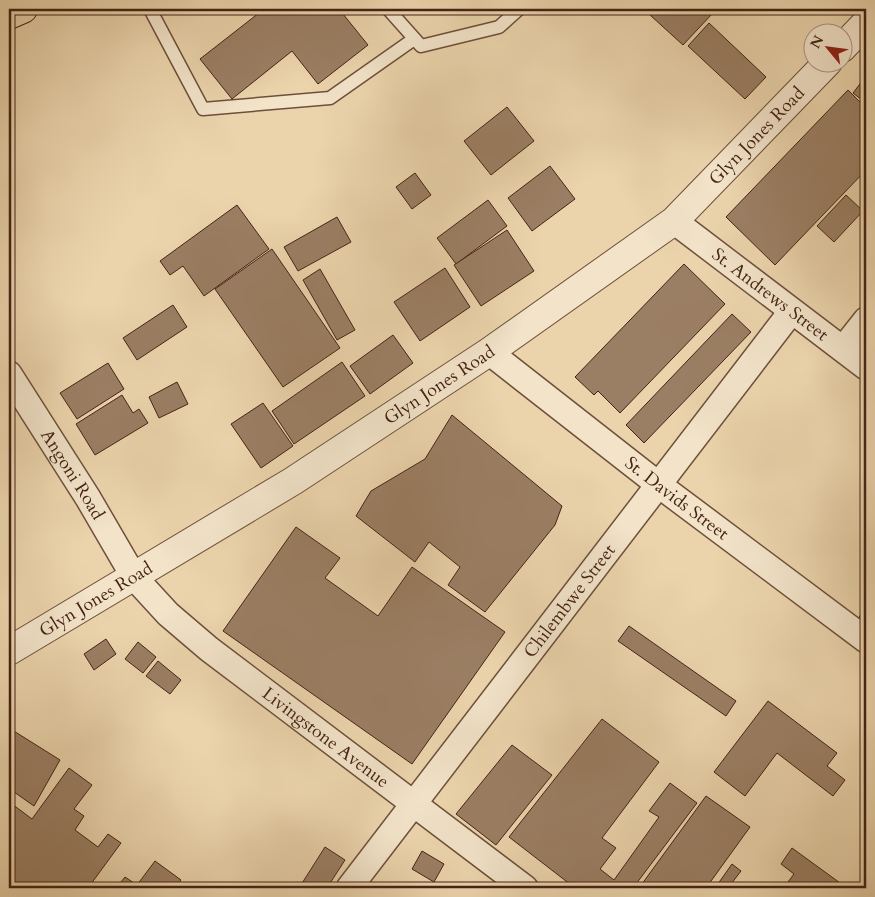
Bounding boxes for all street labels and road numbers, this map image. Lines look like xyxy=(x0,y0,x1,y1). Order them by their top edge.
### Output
street label: Glyn Jones Road xyxy=(703,81,810,190)
street label: St. Andrews Street xyxy=(707,242,834,347)
street label: Glyn Jones Road xyxy=(379,339,500,430)
street label: Angoni Road xyxy=(35,424,111,525)
street label: St. Davids Street xyxy=(620,450,734,546)
street label: Chilembwe Street xyxy=(518,539,621,663)
street label: Glyn Jones Road xyxy=(34,555,157,643)
street label: Livingstone Avenue xyxy=(257,681,395,794)

